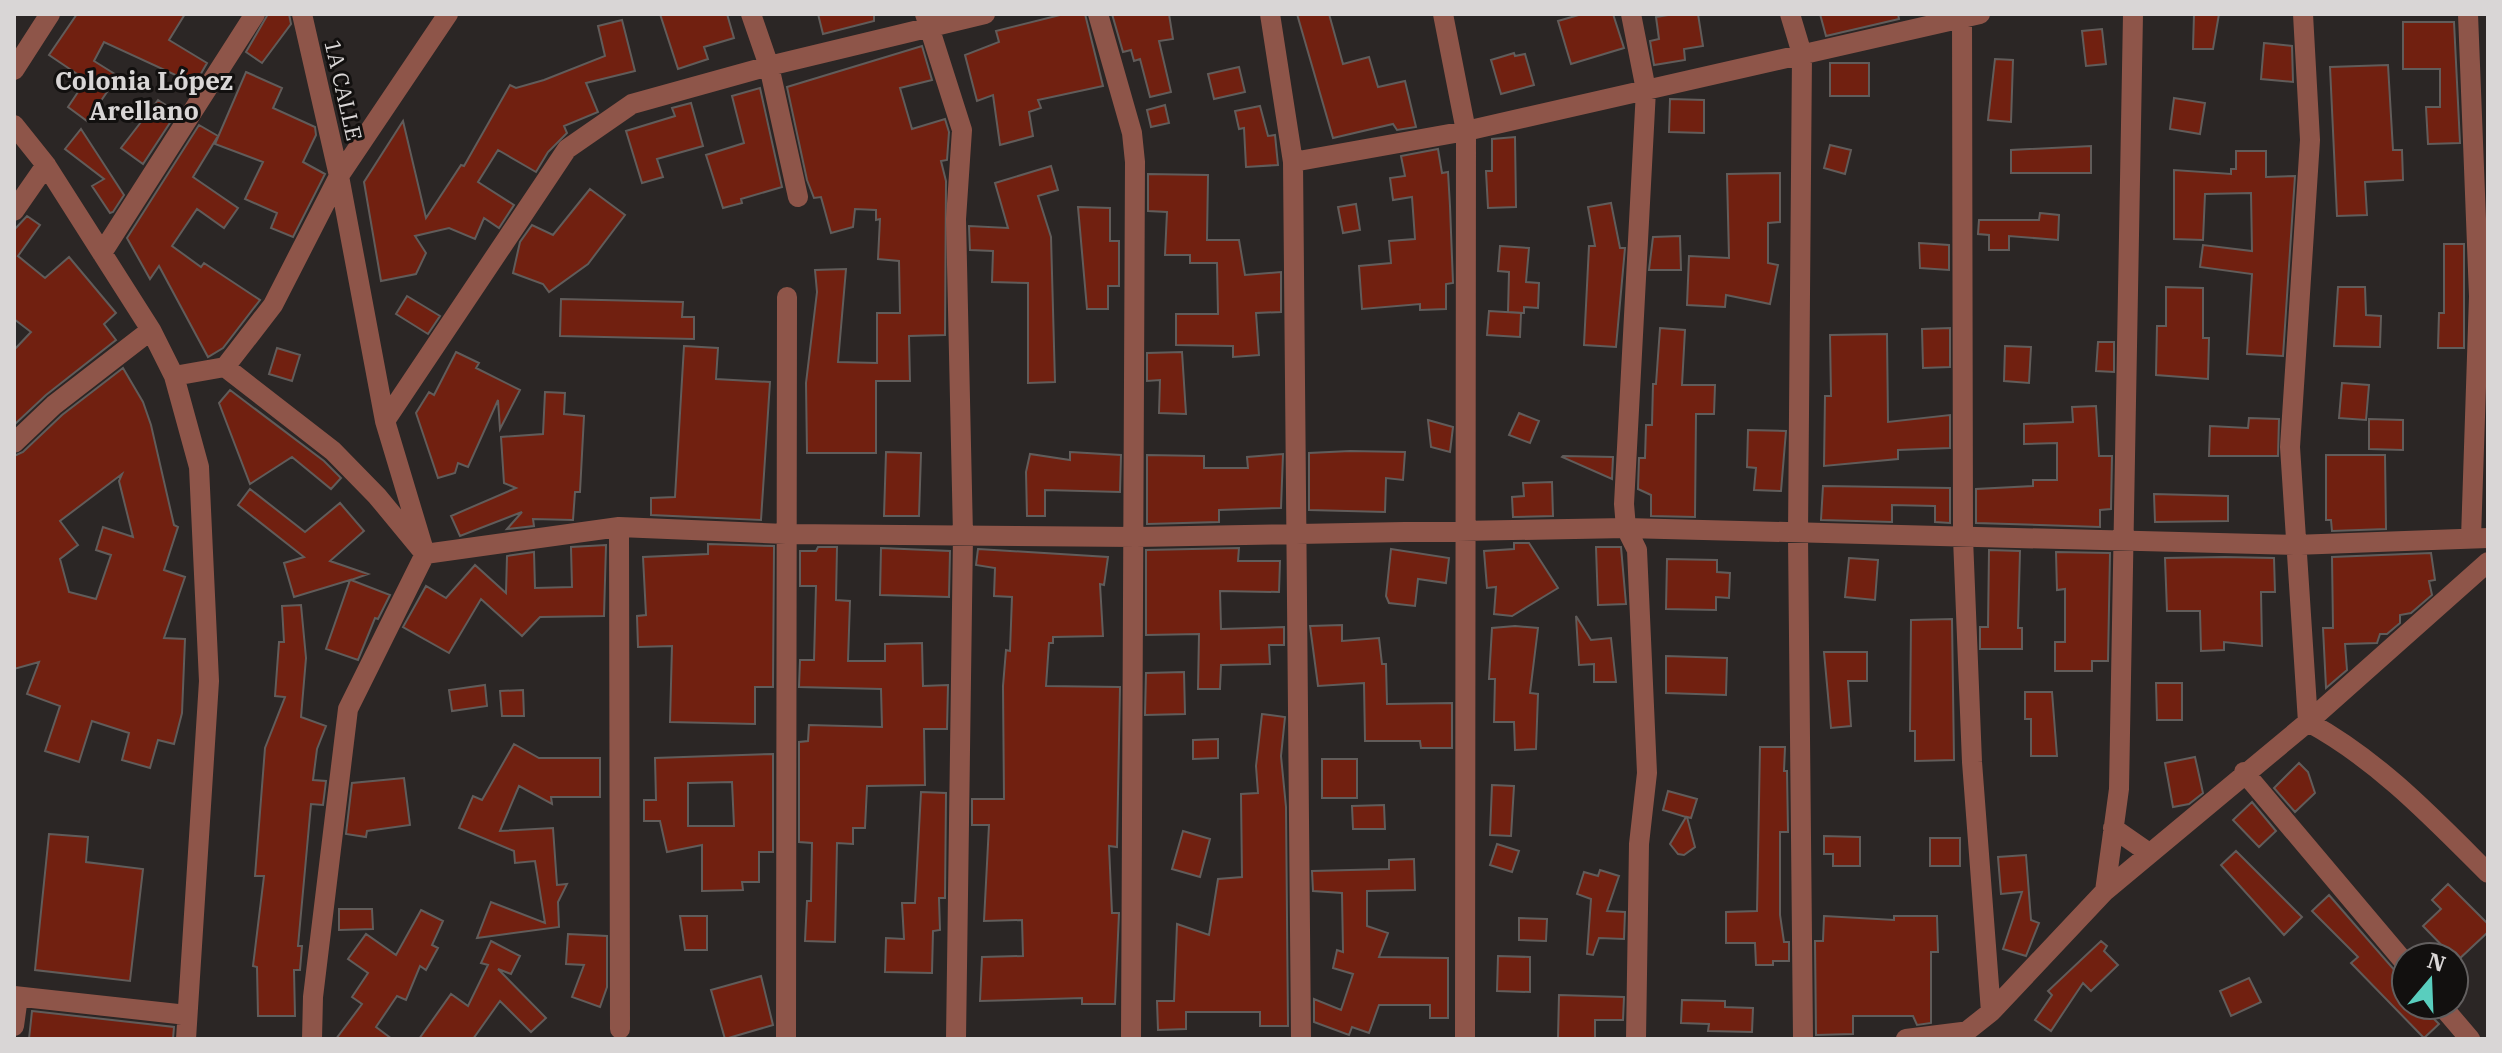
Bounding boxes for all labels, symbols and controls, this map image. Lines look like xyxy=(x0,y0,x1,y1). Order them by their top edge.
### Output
street label: 1A CALLE xyxy=(318,37,370,143)
district label: Colonia López Arellano xyxy=(55,63,233,127)
north arrow xyxy=(2390,941,2470,1021)
text: N xyxy=(2424,945,2450,978)

